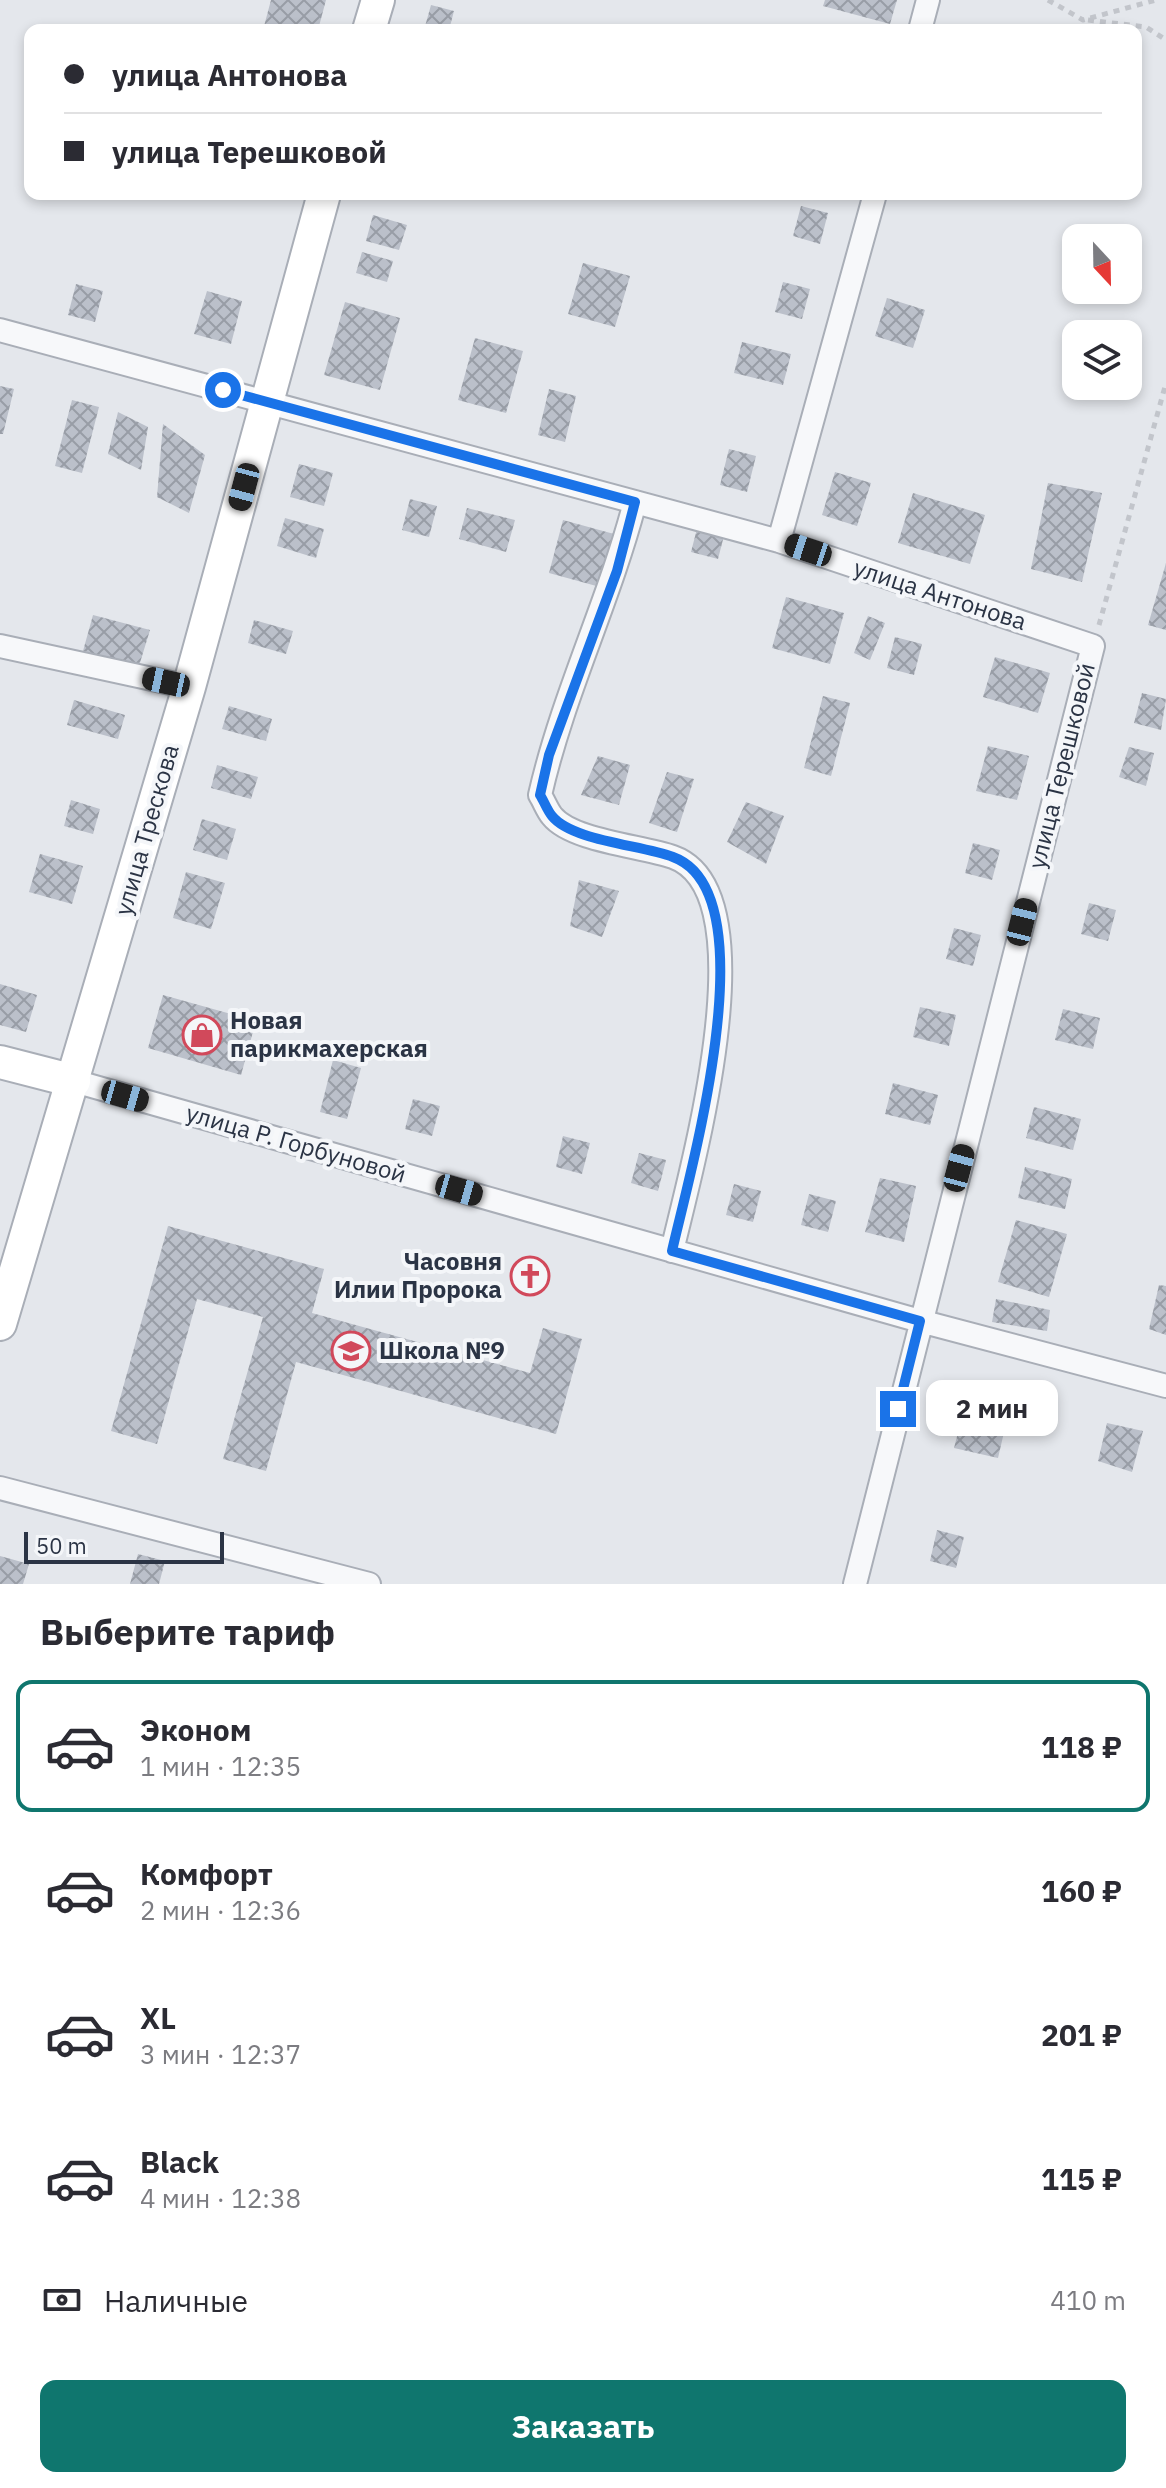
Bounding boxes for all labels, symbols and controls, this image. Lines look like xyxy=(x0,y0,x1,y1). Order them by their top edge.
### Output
text: улица Антонова xyxy=(112,55,347,94)
text: улица Терешковой xyxy=(112,132,387,171)
north arrow xyxy=(1062,224,1142,304)
map controls xyxy=(1062,224,1142,400)
button: layers xyxy=(1062,320,1142,400)
route start xyxy=(205,372,241,408)
car xyxy=(226,461,262,513)
car xyxy=(781,531,835,569)
street label: улица Антонова xyxy=(850,551,1031,637)
street label: улица Терешковой xyxy=(1020,660,1102,872)
car xyxy=(140,665,192,699)
street label: улица Трескова xyxy=(106,740,186,919)
car xyxy=(1005,896,1039,948)
place label: Новая парикмахерская xyxy=(230,1004,428,1064)
shop icon: Новая парикмахерская xyxy=(181,1014,223,1056)
car xyxy=(99,1078,151,1114)
street label: улица Р. Горбуновой xyxy=(183,1096,410,1190)
car xyxy=(941,1142,977,1194)
car xyxy=(433,1172,485,1208)
place label: Часовня Илии Пророка xyxy=(334,1245,502,1305)
church icon: Часовня Илии Пророка xyxy=(509,1255,551,1297)
school or university icon: Школа №9 xyxy=(330,1330,372,1372)
place label: Школа №9 xyxy=(379,1334,505,1366)
callout: 2 мин xyxy=(926,1381,1058,1437)
route end xyxy=(880,1391,916,1427)
text: 2 мин xyxy=(956,1391,1028,1425)
scale bar xyxy=(24,1528,224,1564)
text: 50 m xyxy=(36,1531,87,1560)
text: Выберите тариф xyxy=(40,1608,335,1655)
icon: car xyxy=(44,1710,116,1782)
text: Эконом xyxy=(140,1710,251,1749)
text: 118 ₽ xyxy=(1041,1727,1122,1766)
text: 1 мин · 12:35 xyxy=(140,1749,301,1783)
icon: car xyxy=(44,1854,116,1926)
text: Комфорт xyxy=(140,1854,273,1893)
text: 160 ₽ xyxy=(1041,1871,1122,1910)
text: 2 мин · 12:36 xyxy=(140,1893,301,1927)
icon: car xyxy=(44,1998,116,2070)
text: XL xyxy=(140,1998,176,2037)
text: 201 ₽ xyxy=(1041,2015,1122,2054)
text: 3 мин · 12:37 xyxy=(140,2037,301,2071)
icon: car xyxy=(44,2142,116,2214)
text: Black xyxy=(140,2142,219,2181)
text: 115 ₽ xyxy=(1041,2159,1122,2198)
text: 4 мин · 12:38 xyxy=(140,2181,301,2215)
icon: cash xyxy=(40,2278,84,2322)
text: Наличные xyxy=(104,2281,248,2320)
text: 410 m xyxy=(1050,2283,1126,2317)
button: Заказать xyxy=(40,2380,1126,2472)

